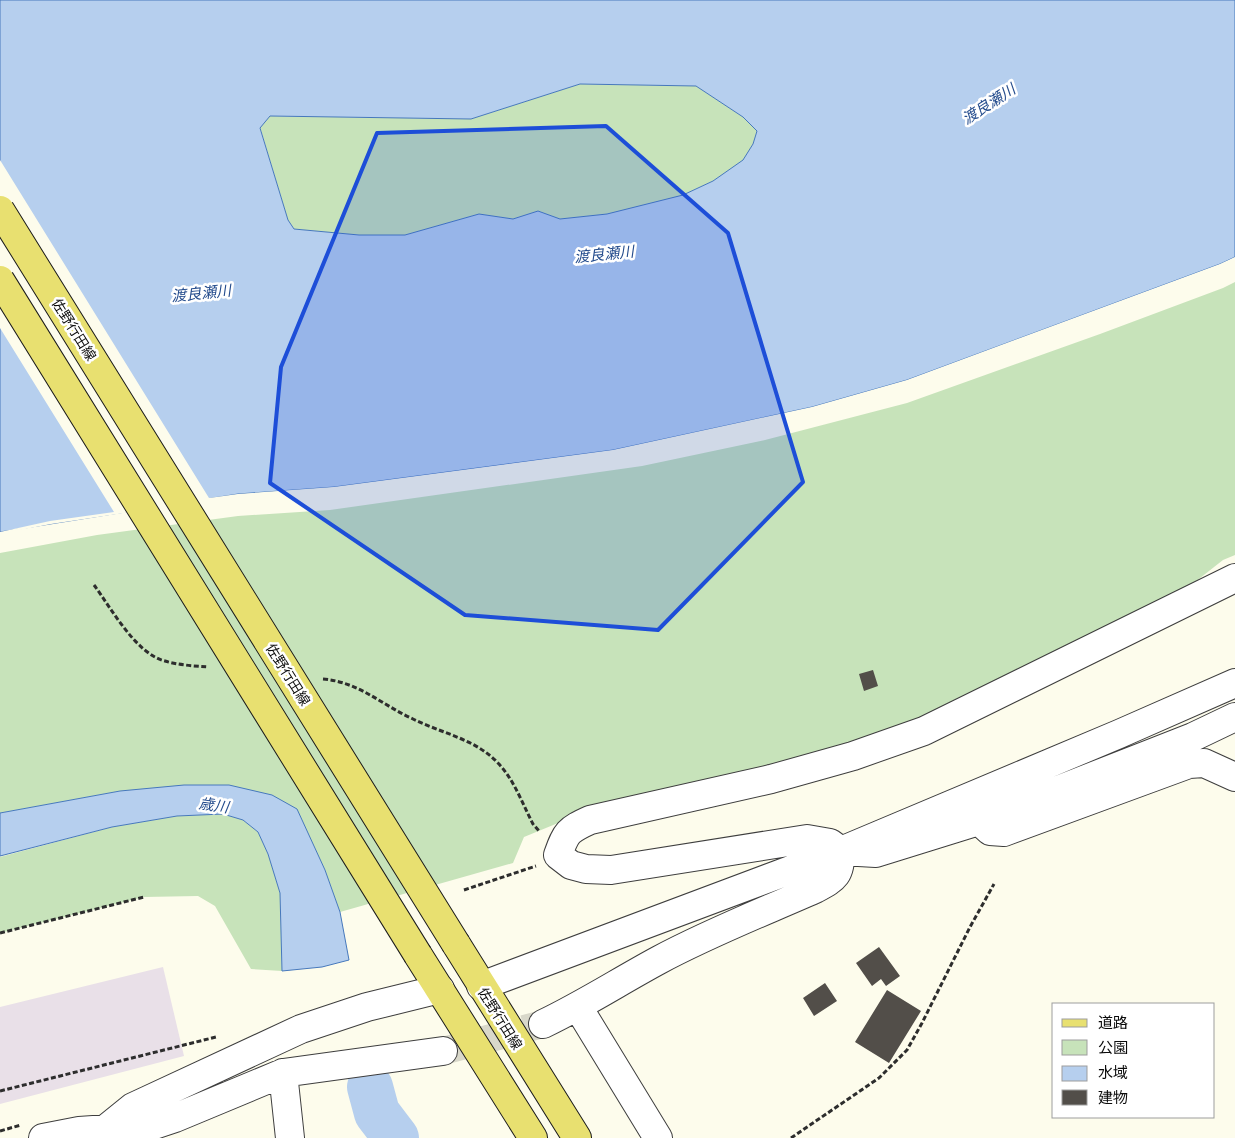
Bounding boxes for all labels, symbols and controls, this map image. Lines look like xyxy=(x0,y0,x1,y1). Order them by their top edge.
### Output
water label: 渡良瀬川 xyxy=(957,76,1021,129)
water label: 渡良瀬川 xyxy=(573,238,637,268)
water label: 渡良瀬川 xyxy=(170,277,234,307)
street label: 佐野行田線 xyxy=(48,294,102,364)
street label: 佐野行田線 xyxy=(262,639,316,709)
water label: 歳川 xyxy=(198,791,232,818)
street label: 佐野行田線 xyxy=(474,983,528,1053)
legend xyxy=(1052,1003,1215,1118)
text: 道路 xyxy=(1098,1010,1128,1033)
text: 公園 xyxy=(1098,1035,1128,1058)
text: 水域 xyxy=(1098,1060,1128,1083)
text: 建物 xyxy=(1098,1085,1128,1108)

